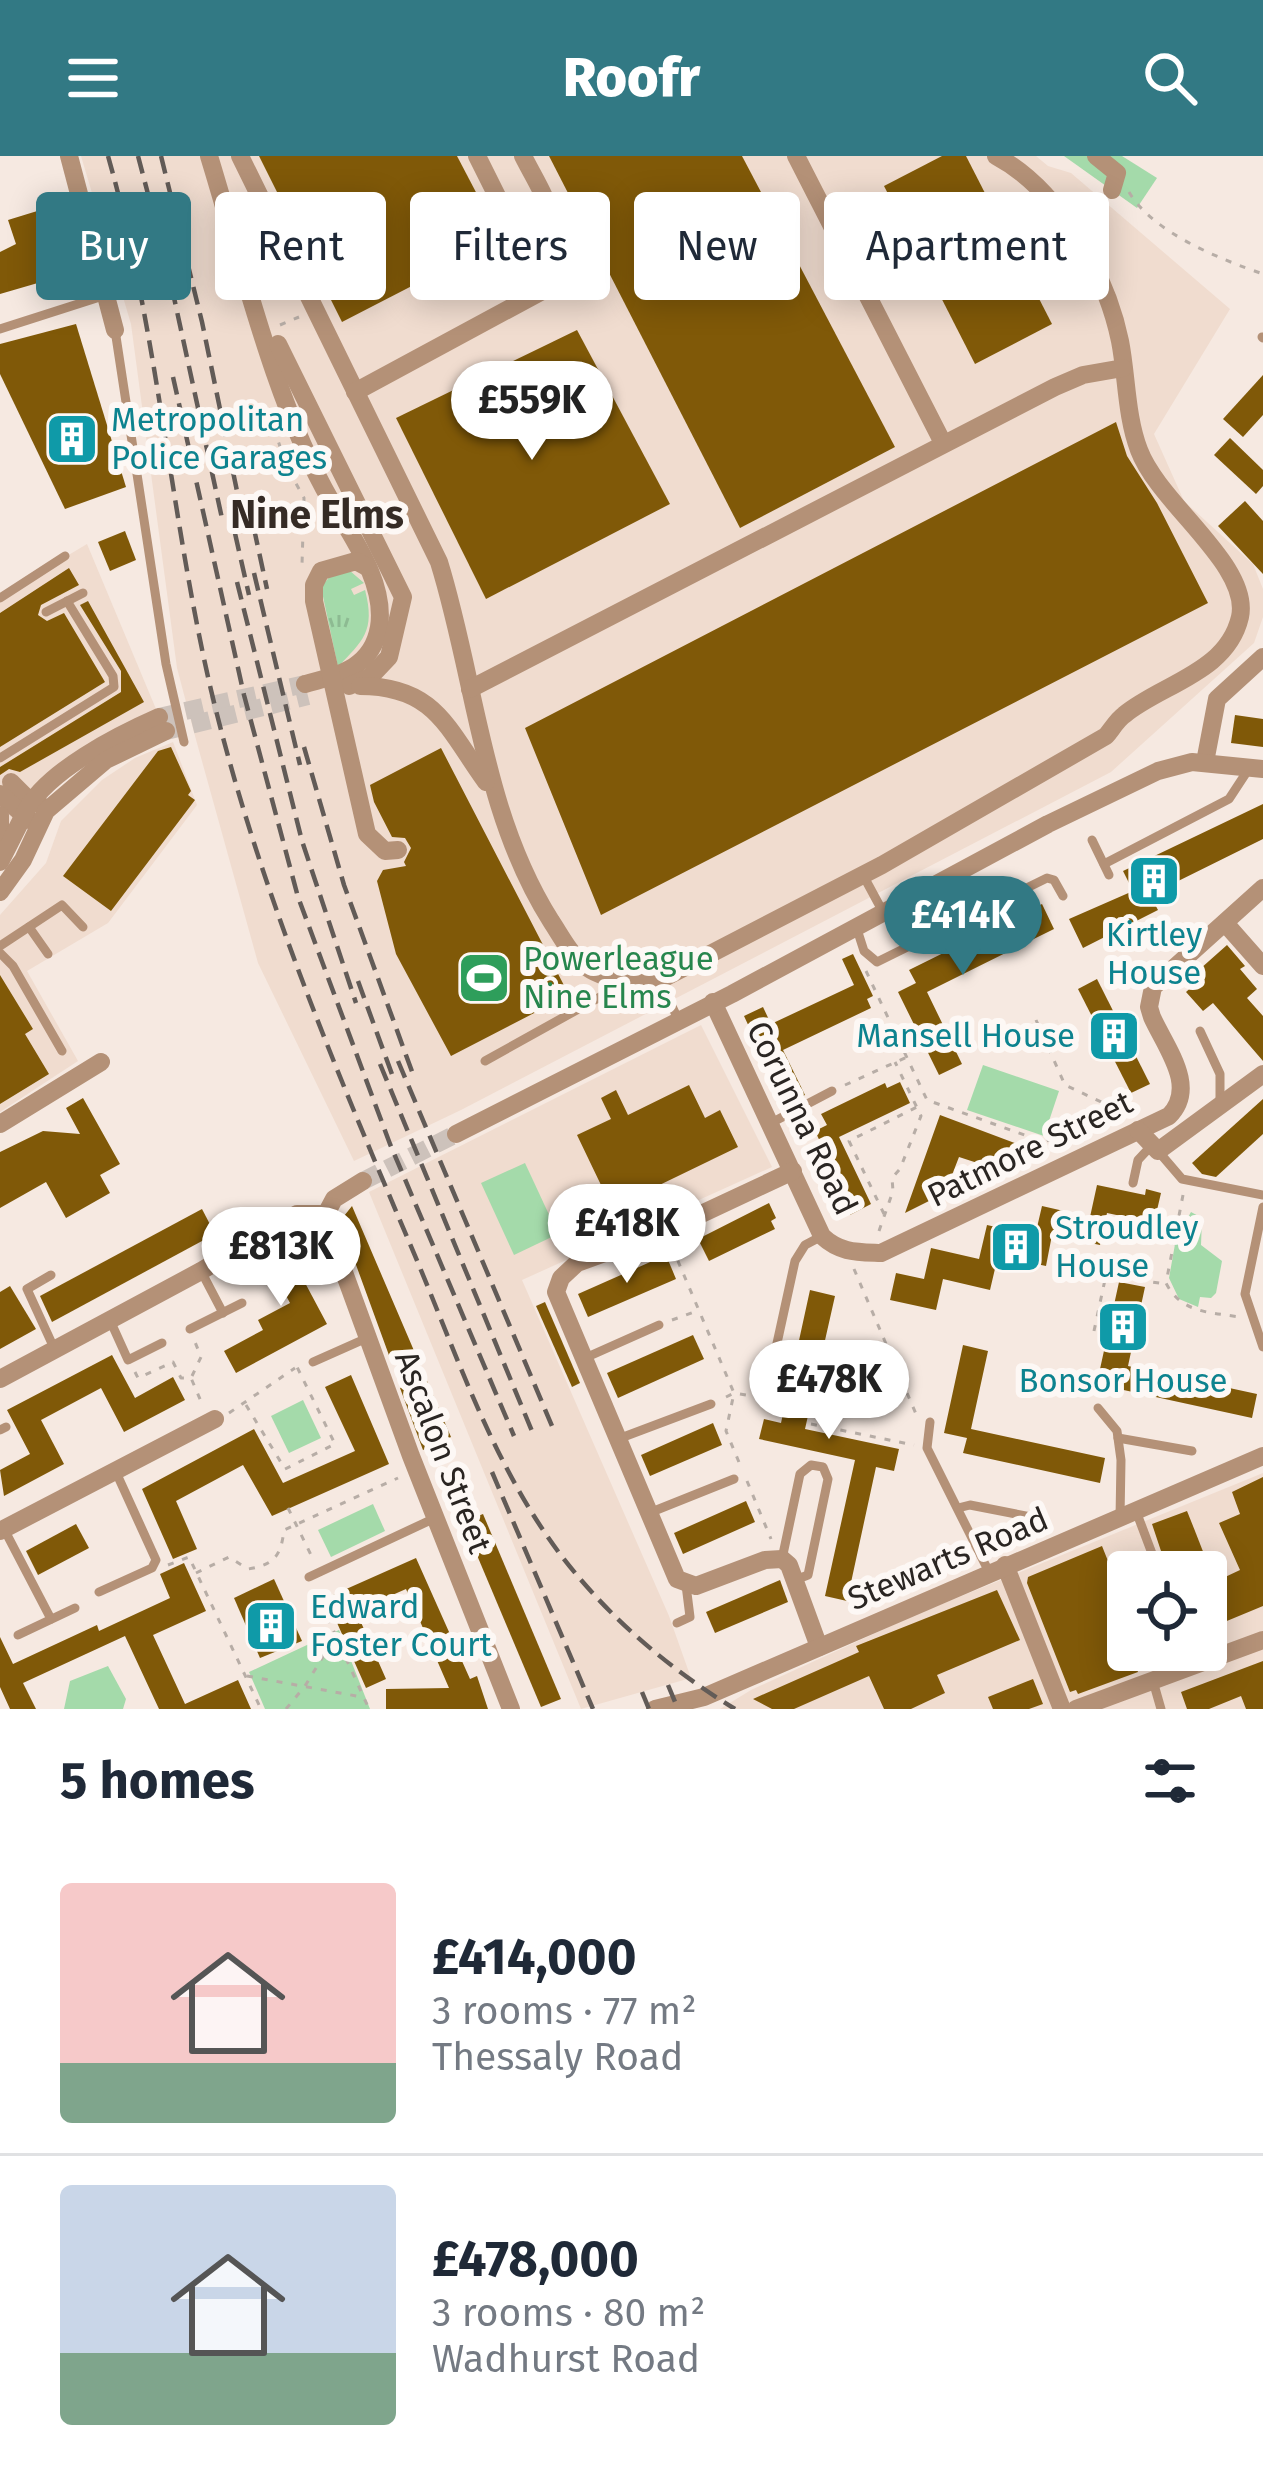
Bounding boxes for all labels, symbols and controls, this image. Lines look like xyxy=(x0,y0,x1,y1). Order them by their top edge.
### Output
icon: menu xyxy=(60,45,126,111)
icon: search xyxy=(1137,45,1203,111)
text: Roofr xyxy=(563,46,700,110)
chip: Buy xyxy=(36,192,191,300)
chip: Rent xyxy=(215,192,386,300)
chip: Filters xyxy=(410,192,610,300)
chip: New xyxy=(634,192,800,300)
chip: Apartment xyxy=(824,192,1109,300)
pin: £559K xyxy=(448,361,616,463)
text: £559K xyxy=(478,377,586,423)
place label: Metropolitan Police Garages xyxy=(111,400,327,478)
building icon: Metropolitan Police Garages xyxy=(44,411,100,467)
district label: Nine Elms xyxy=(230,492,404,538)
building icon: Kirtley House xyxy=(1126,853,1182,909)
pin: £414K xyxy=(879,876,1047,978)
text: £414K xyxy=(911,892,1015,938)
place label: Kirtley House xyxy=(1106,915,1202,993)
place label: Powerleague Nine Elms xyxy=(523,939,714,1017)
sports icon: Powerleague Nine Elms xyxy=(456,950,512,1006)
building icon: Mansell House xyxy=(1086,1008,1142,1064)
street label: Corunna Road xyxy=(738,1015,866,1221)
place label: Mansell House xyxy=(856,1016,1075,1056)
street label: Patmore Street xyxy=(921,1082,1139,1216)
pin: £418K xyxy=(543,1184,711,1286)
text: £418K xyxy=(575,1200,679,1246)
pin: £813K xyxy=(197,1207,365,1309)
place label: Stroudley House xyxy=(1055,1208,1198,1286)
building icon: Stroudley House xyxy=(988,1219,1044,1275)
text: £813K xyxy=(229,1223,333,1269)
building icon: Bonsor House xyxy=(1095,1299,1151,1355)
pin: £478K xyxy=(745,1340,913,1442)
street label: Ascalon Street xyxy=(386,1345,500,1559)
text: £478K xyxy=(776,1356,882,1402)
place label: Bonsor House xyxy=(1018,1361,1228,1401)
street label: Stewarts Road xyxy=(842,1499,1054,1619)
map controls xyxy=(1107,1551,1227,1671)
button: locate xyxy=(1107,1551,1227,1671)
place label: Edward Foster Court xyxy=(310,1587,492,1665)
building icon: Edward Foster Court xyxy=(243,1598,299,1654)
icon: filters xyxy=(1137,1748,1203,1814)
text: 5 homes xyxy=(60,1750,255,1812)
text: £414,000 xyxy=(432,1926,637,1988)
icon: home xyxy=(156,1931,300,2075)
text: 3 rooms · 77 m² xyxy=(432,1988,697,2034)
text: Thessaly Road xyxy=(432,2034,683,2080)
text: £478,000 xyxy=(432,2228,639,2290)
icon: home xyxy=(156,2233,300,2377)
text: 3 rooms · 80 m² xyxy=(432,2290,705,2336)
text: Wadhurst Road xyxy=(432,2336,700,2382)

